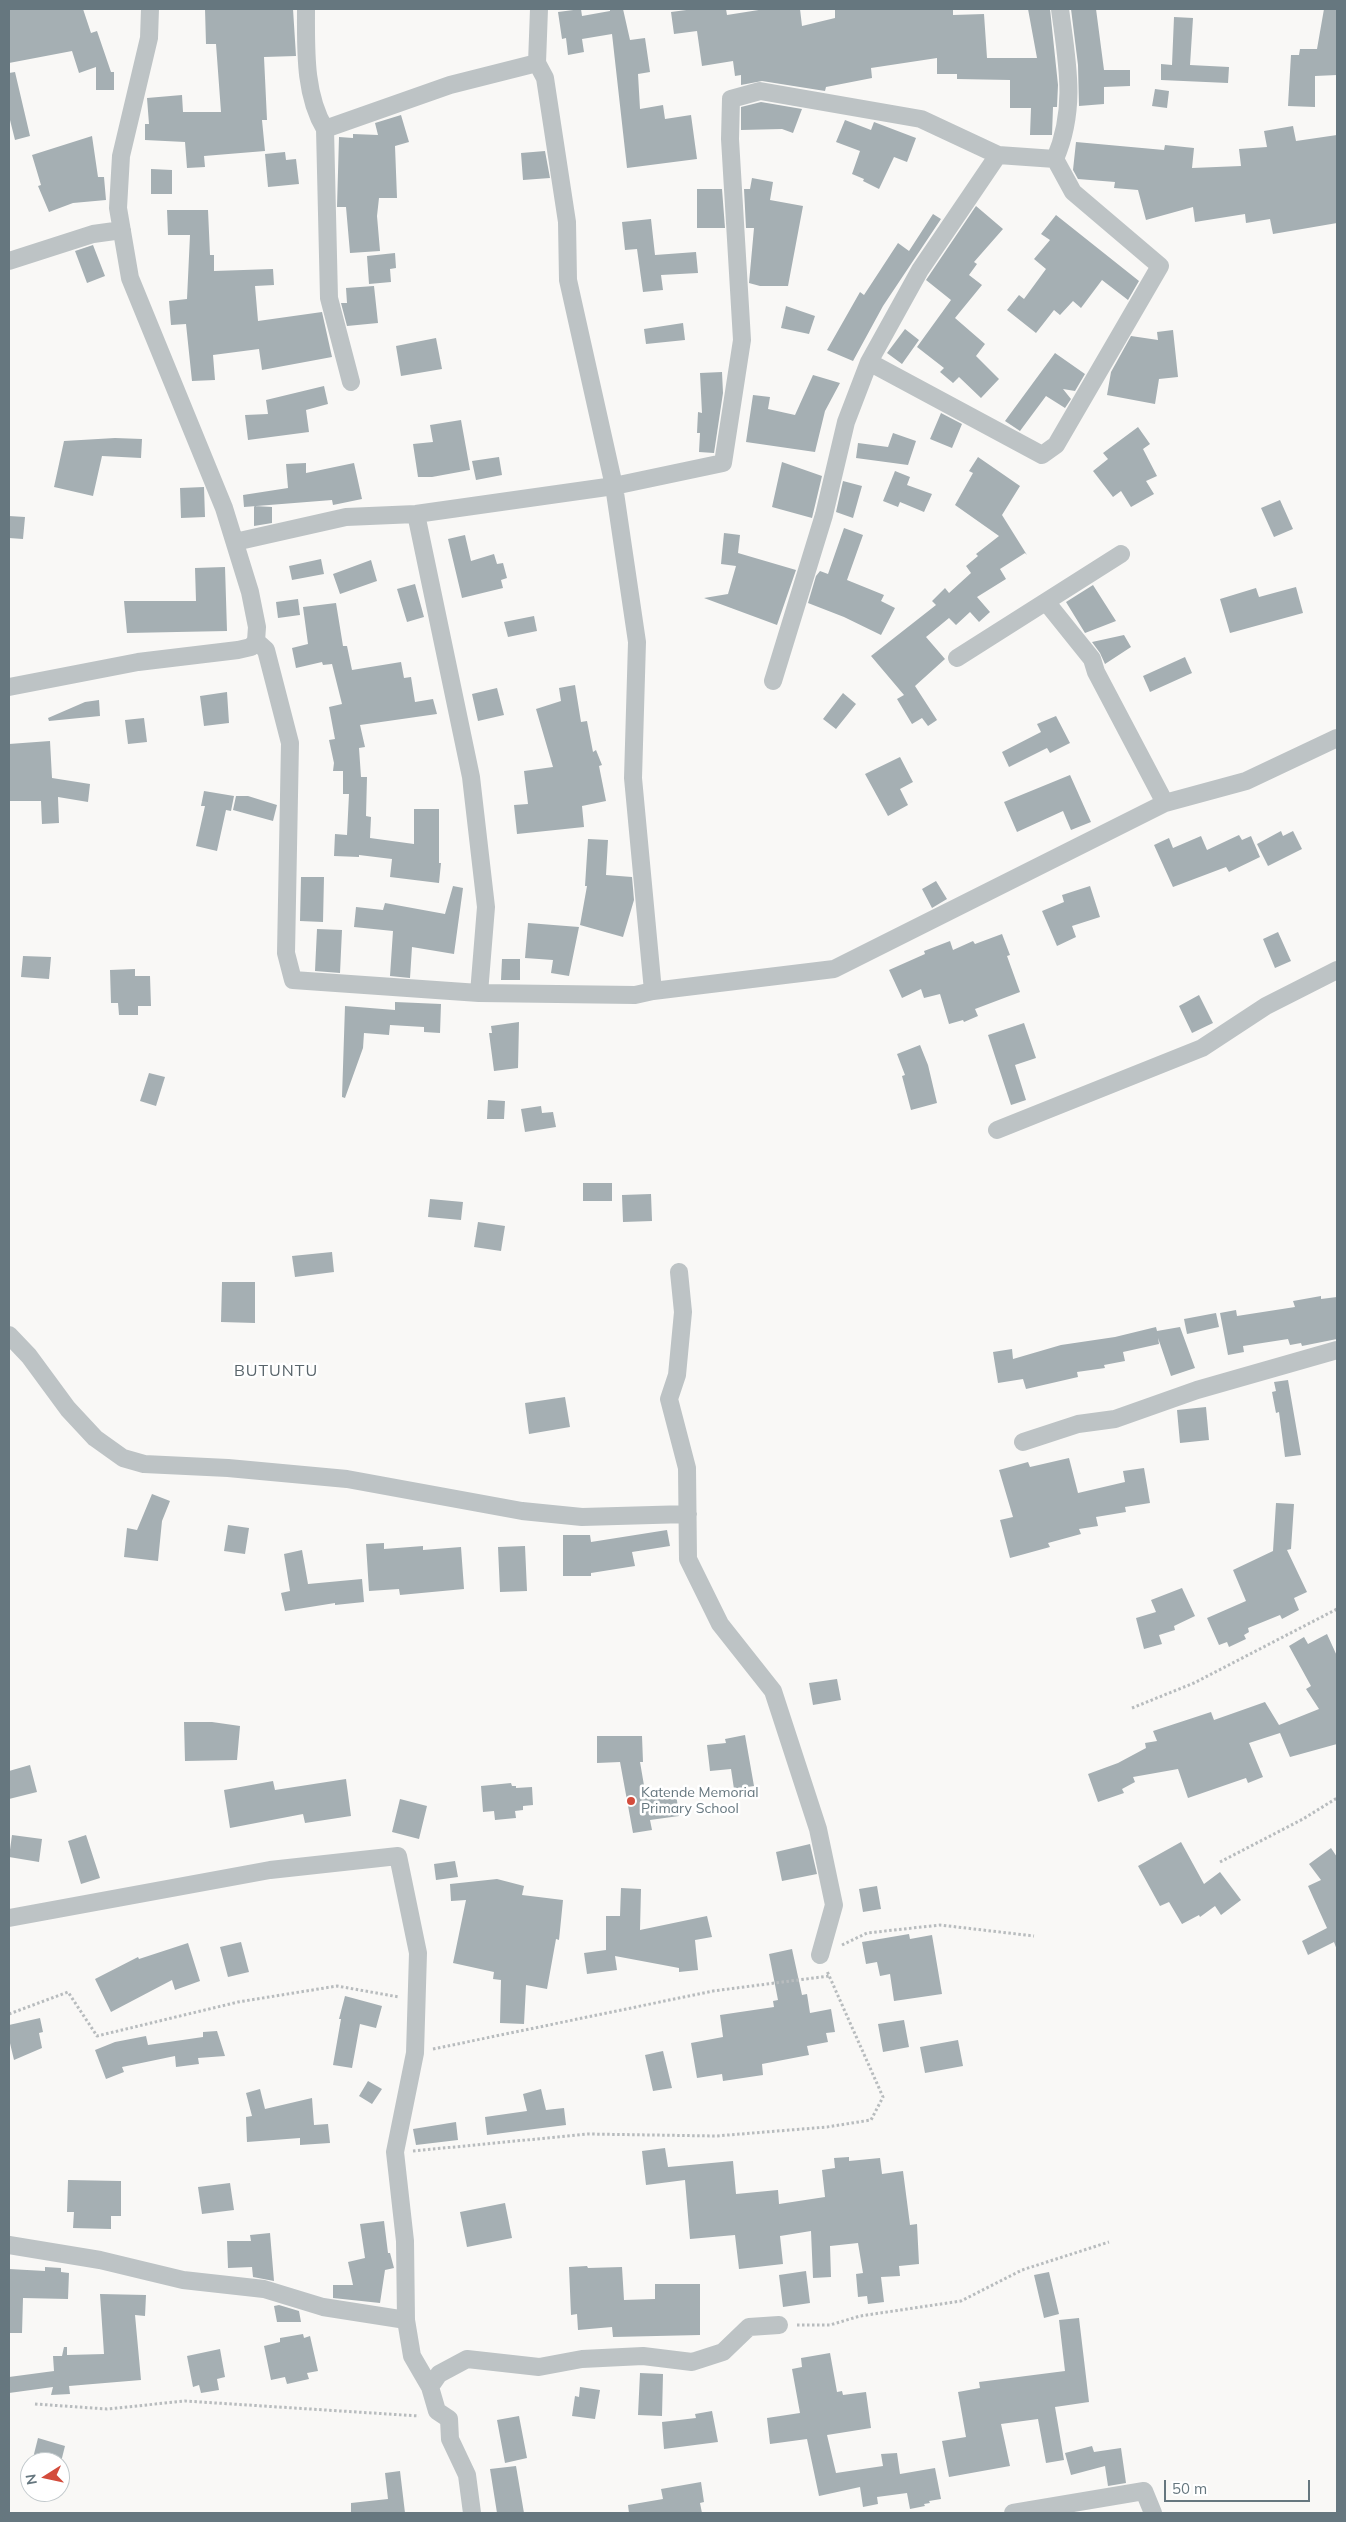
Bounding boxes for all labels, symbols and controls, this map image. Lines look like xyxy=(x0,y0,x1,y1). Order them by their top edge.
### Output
district label: BUTUNTU xyxy=(233,1361,319,1381)
place label: Katende Memorial Primary School xyxy=(641,1785,759,1818)
marker: Katende Memorial Primary School xyxy=(625,1795,637,1807)
north arrow xyxy=(20,2452,70,2502)
scale bar xyxy=(1166,2470,1312,2502)
text: N xyxy=(21,2473,41,2486)
text: 50 m xyxy=(1172,2479,1207,2498)

